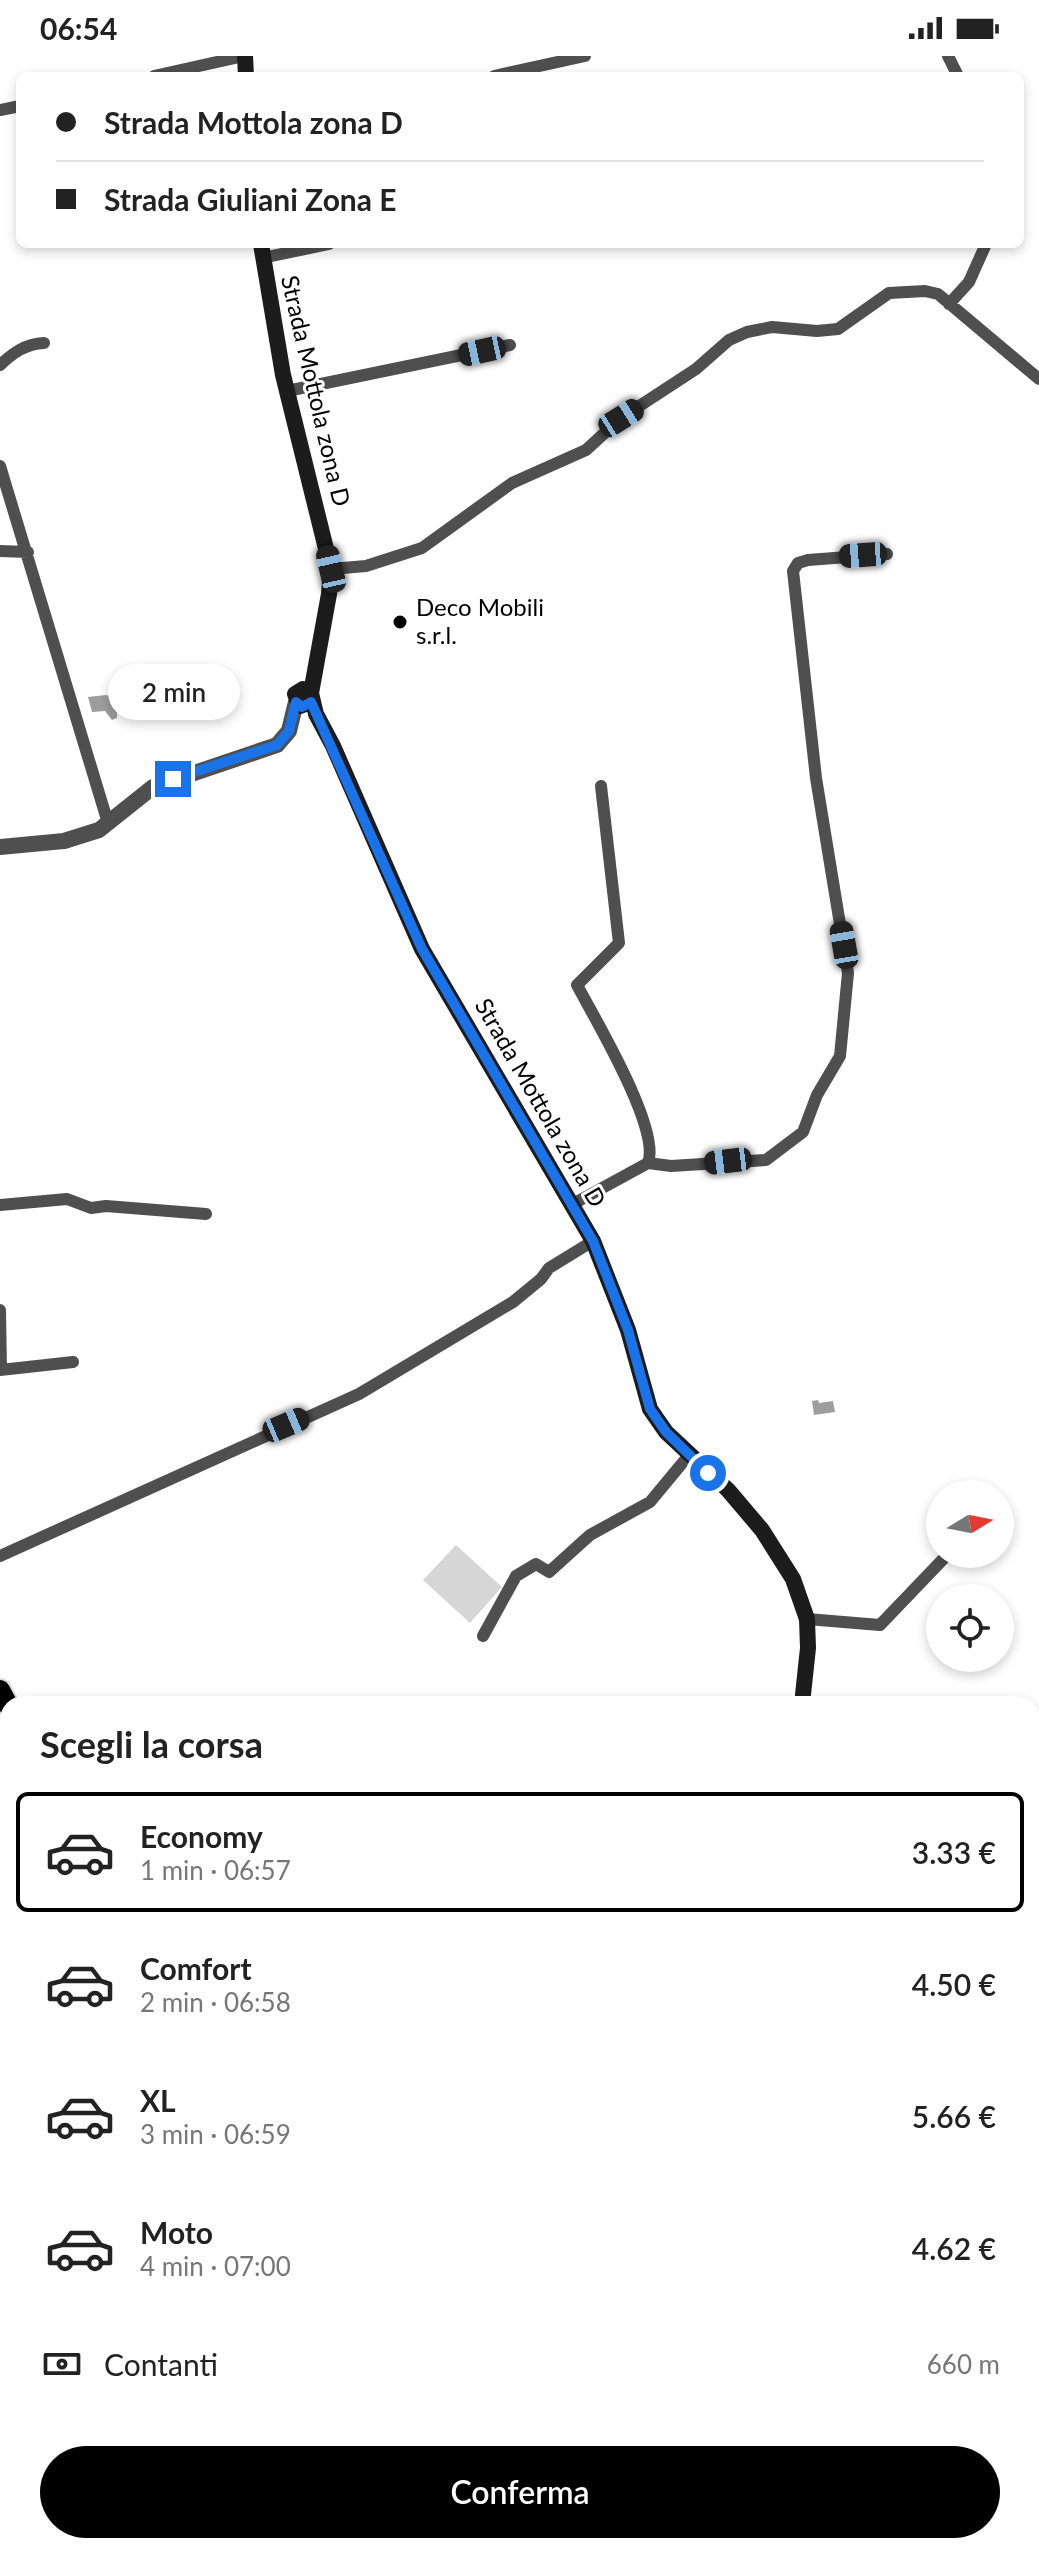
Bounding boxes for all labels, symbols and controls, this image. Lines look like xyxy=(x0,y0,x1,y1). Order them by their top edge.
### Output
text: 06:54 xyxy=(40,10,117,46)
text: Strada Mottola zona D xyxy=(104,104,403,140)
text: Strada Giuliani Zona E xyxy=(104,181,397,217)
street label: Strada Mottola zona D xyxy=(276,272,357,509)
car xyxy=(456,334,508,368)
car xyxy=(594,395,648,441)
car xyxy=(838,541,888,569)
car xyxy=(314,543,348,595)
place label: Deco Mobili s.r.l. xyxy=(416,592,544,649)
marker: Deco Mobili s.r.l. xyxy=(391,613,409,631)
callout: 2 min xyxy=(107,663,239,719)
text: 2 min xyxy=(142,676,206,708)
route end xyxy=(155,761,191,797)
car xyxy=(828,919,860,971)
street label: Strada Mottola zona D xyxy=(470,993,613,1212)
car xyxy=(703,1146,753,1176)
car xyxy=(259,1405,313,1445)
route start xyxy=(690,1455,726,1491)
north arrow xyxy=(926,1480,1014,1568)
map controls xyxy=(926,1480,1014,1672)
button: locate xyxy=(926,1584,1014,1672)
text: Scegli la corsa xyxy=(40,1722,263,1766)
icon: car xyxy=(44,1816,116,1888)
text: Economy xyxy=(140,1818,263,1854)
text: 3.33 € xyxy=(912,1834,996,1870)
text: 1 min · 06:57 xyxy=(140,1854,291,1886)
icon: car xyxy=(44,1948,116,2020)
text: Comfort xyxy=(140,1950,252,1986)
text: 4.50 € xyxy=(912,1966,996,2002)
text: 2 min · 06:58 xyxy=(140,1986,291,2018)
icon: car xyxy=(44,2080,116,2152)
text: XL xyxy=(140,2082,176,2118)
text: 5.66 € xyxy=(912,2098,996,2134)
text: 3 min · 06:59 xyxy=(140,2118,291,2150)
icon: car xyxy=(44,2212,116,2284)
text: Moto xyxy=(140,2214,213,2250)
text: 4.62 € xyxy=(912,2230,996,2266)
text: 4 min · 07:00 xyxy=(140,2250,291,2282)
icon: cash xyxy=(40,2342,84,2386)
text: Contanti xyxy=(104,2346,218,2382)
text: 660 m xyxy=(927,2348,1000,2380)
button: Conferma xyxy=(40,2446,1000,2538)

